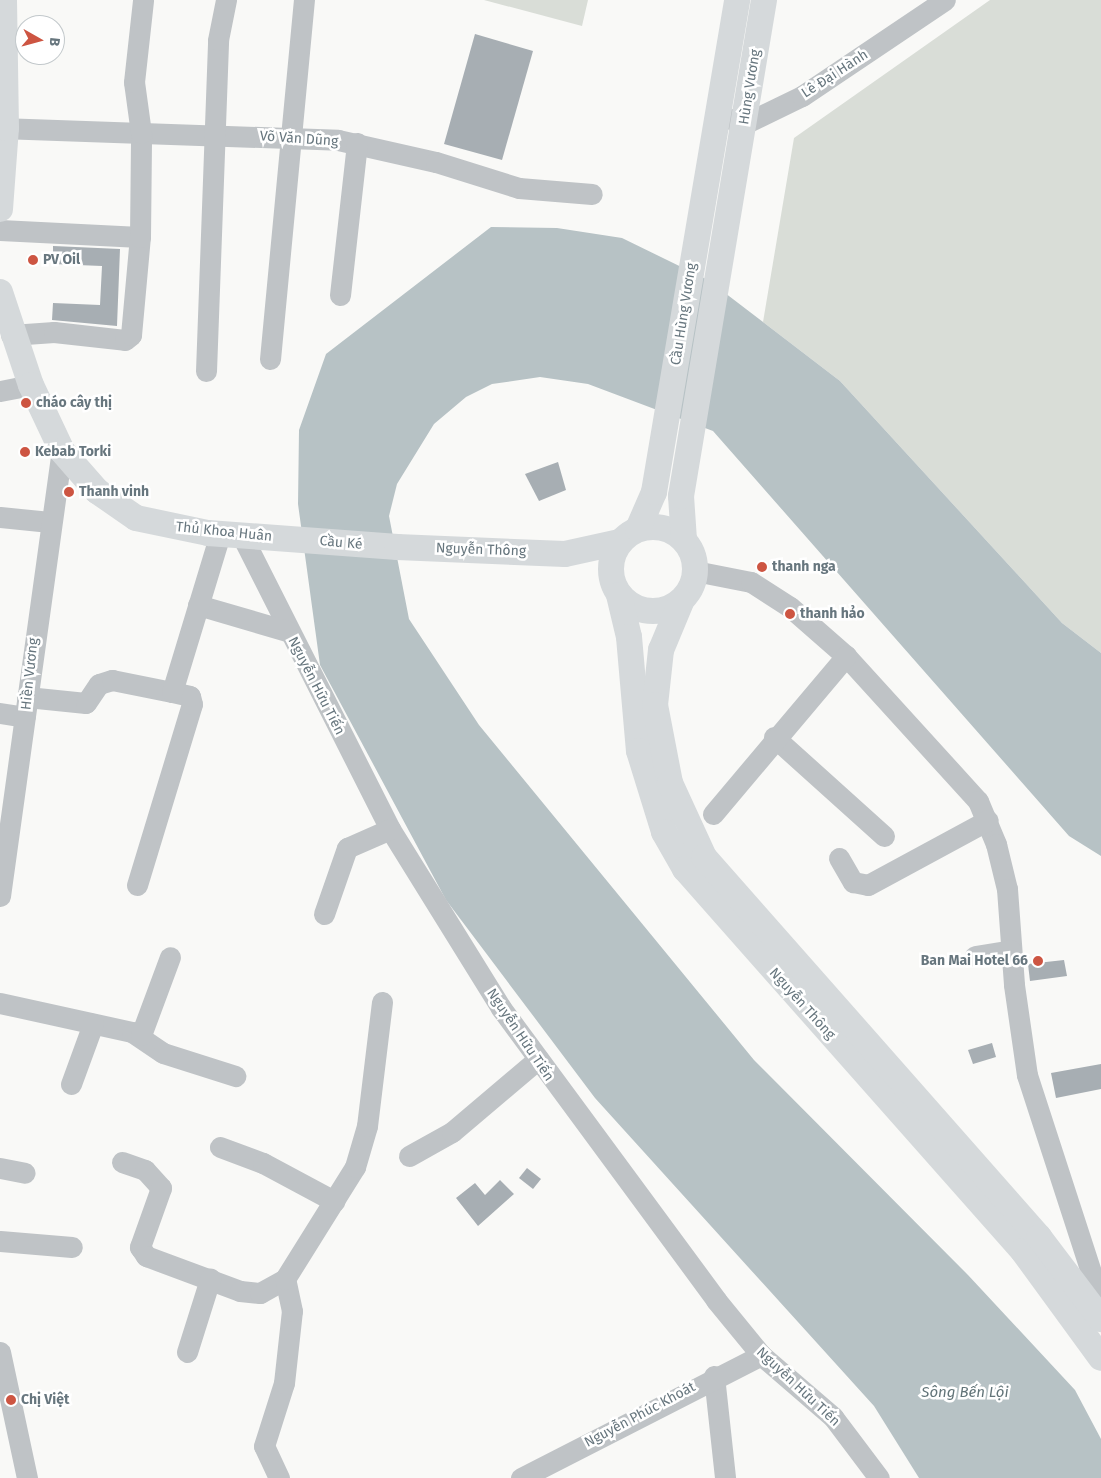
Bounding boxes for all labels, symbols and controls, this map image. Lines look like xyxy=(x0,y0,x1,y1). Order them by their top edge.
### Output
north arrow xyxy=(15,15,65,65)
text: B xyxy=(45,36,63,47)
street label: Lê Đại Hành xyxy=(799,46,871,102)
street label: Hùng Vương xyxy=(736,48,764,126)
street label: Võ Văn Dũng xyxy=(259,128,339,150)
place label: PV Oil xyxy=(43,252,80,268)
marker: PV Oil xyxy=(27,254,39,266)
street label: Cầu Hùng Vương xyxy=(668,262,700,366)
place label: cháo cây thị xyxy=(36,395,112,411)
marker: cháo cây thị xyxy=(20,397,32,409)
place label: Kebab Torki xyxy=(35,444,111,460)
marker: Kebab Torki xyxy=(19,446,31,458)
place label: Thanh vinh xyxy=(79,484,149,500)
marker: Thanh vinh xyxy=(63,486,75,498)
street label: Thủ Khoa Huân xyxy=(175,519,273,545)
street label: Cầu Ké xyxy=(319,533,363,553)
street label: Nguyễn Thông xyxy=(436,540,526,560)
place label: thanh nga xyxy=(772,559,836,575)
marker: thanh nga xyxy=(756,561,768,573)
place label: thanh hảo xyxy=(800,606,865,622)
marker: thanh hảo xyxy=(784,608,796,620)
street label: Nguyễn Hữu Tiến xyxy=(284,634,348,738)
street label: Hiền Vương xyxy=(18,637,42,711)
place label: Ban Mai Hotel 66 xyxy=(921,953,1028,969)
marker: Ban Mai Hotel 66 xyxy=(1032,955,1044,967)
street label: Nguyễn Thông xyxy=(766,965,838,1043)
street label: Nguyễn Hữu Tiến xyxy=(483,986,557,1084)
street label: Nguyễn Hữu Tiến xyxy=(753,1344,843,1430)
street label: Nguyễn Phúc Khoát xyxy=(582,1379,698,1451)
water label: Sông Bến Lội xyxy=(921,1384,1009,1402)
place label: Chị Việt xyxy=(21,1392,69,1408)
marker: Chị Việt xyxy=(5,1394,17,1406)

